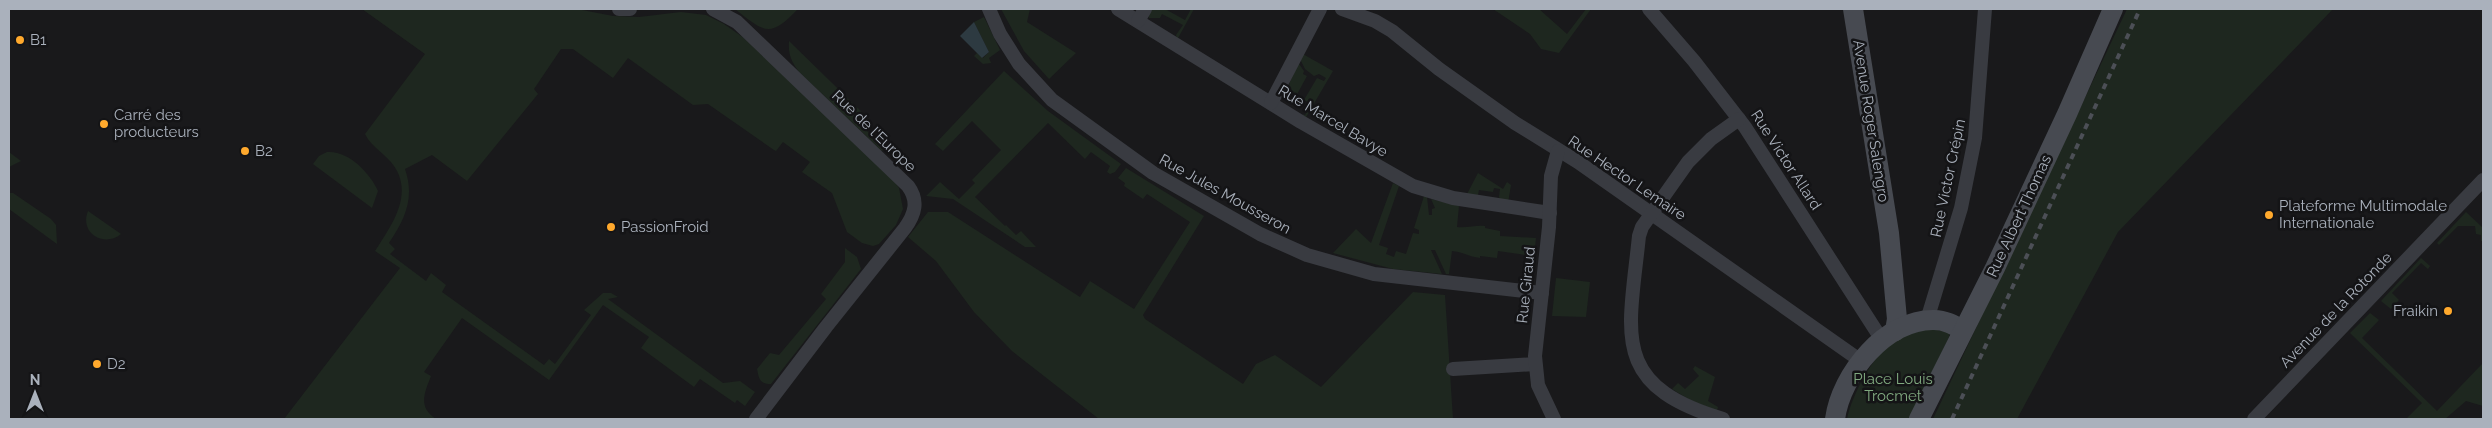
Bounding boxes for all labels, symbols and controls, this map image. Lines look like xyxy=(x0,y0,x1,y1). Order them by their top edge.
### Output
place label: B1 xyxy=(30,31,47,49)
marker: B1 xyxy=(14,34,26,46)
street label: Avenue Roger Salengro xyxy=(1849,39,1893,203)
street label: Rue Marcel Bavye xyxy=(1275,81,1391,161)
street label: Rue de l'Europe xyxy=(828,86,920,176)
place label: Carré des producteurs xyxy=(114,106,199,141)
street label: Rue Victor Allard xyxy=(1747,107,1825,213)
street label: Rue Victor Crépin xyxy=(1927,117,1969,239)
marker: Carré des producteurs xyxy=(98,118,110,130)
street label: Rue Hector Lemaire xyxy=(1565,132,1689,224)
place label: B2 xyxy=(255,142,273,160)
marker: B2 xyxy=(239,145,251,157)
street label: Rue Jules Mousseron xyxy=(1156,150,1294,238)
street label: Rue Albert Thomas xyxy=(1983,152,2055,280)
place label: Plateforme Multimodale Internationale xyxy=(2279,197,2447,232)
marker: Plateforme Multimodale Internationale xyxy=(2263,209,2275,221)
place label: PassionFroid xyxy=(621,218,709,236)
marker: PassionFroid xyxy=(605,221,617,233)
street label: Rue Giraud xyxy=(1513,246,1539,324)
street label: Avenue de la Rotonde xyxy=(2276,248,2396,371)
place label: Fraikin xyxy=(2393,302,2438,320)
marker: Fraikin xyxy=(2442,305,2454,317)
place label: D2 xyxy=(107,355,126,373)
marker: D2 xyxy=(91,358,103,370)
north arrow xyxy=(10,368,60,418)
park label: Place Louis Trocmet xyxy=(1853,370,1933,405)
text: N xyxy=(30,372,40,388)

